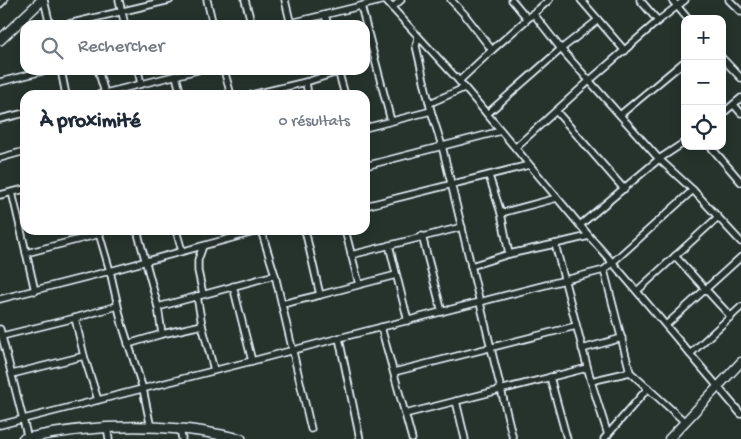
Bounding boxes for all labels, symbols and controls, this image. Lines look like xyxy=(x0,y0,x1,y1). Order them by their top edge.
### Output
map controls xyxy=(681,15,726,150)
button: + xyxy=(681,15,726,60)
search box xyxy=(20,20,370,75)
icon: search xyxy=(38,34,66,62)
text: Rechercher xyxy=(78,36,164,59)
button: − xyxy=(681,60,726,105)
button: locate xyxy=(681,105,726,150)
text: À proximité xyxy=(40,110,141,135)
text: 0 résultats xyxy=(278,113,350,132)

